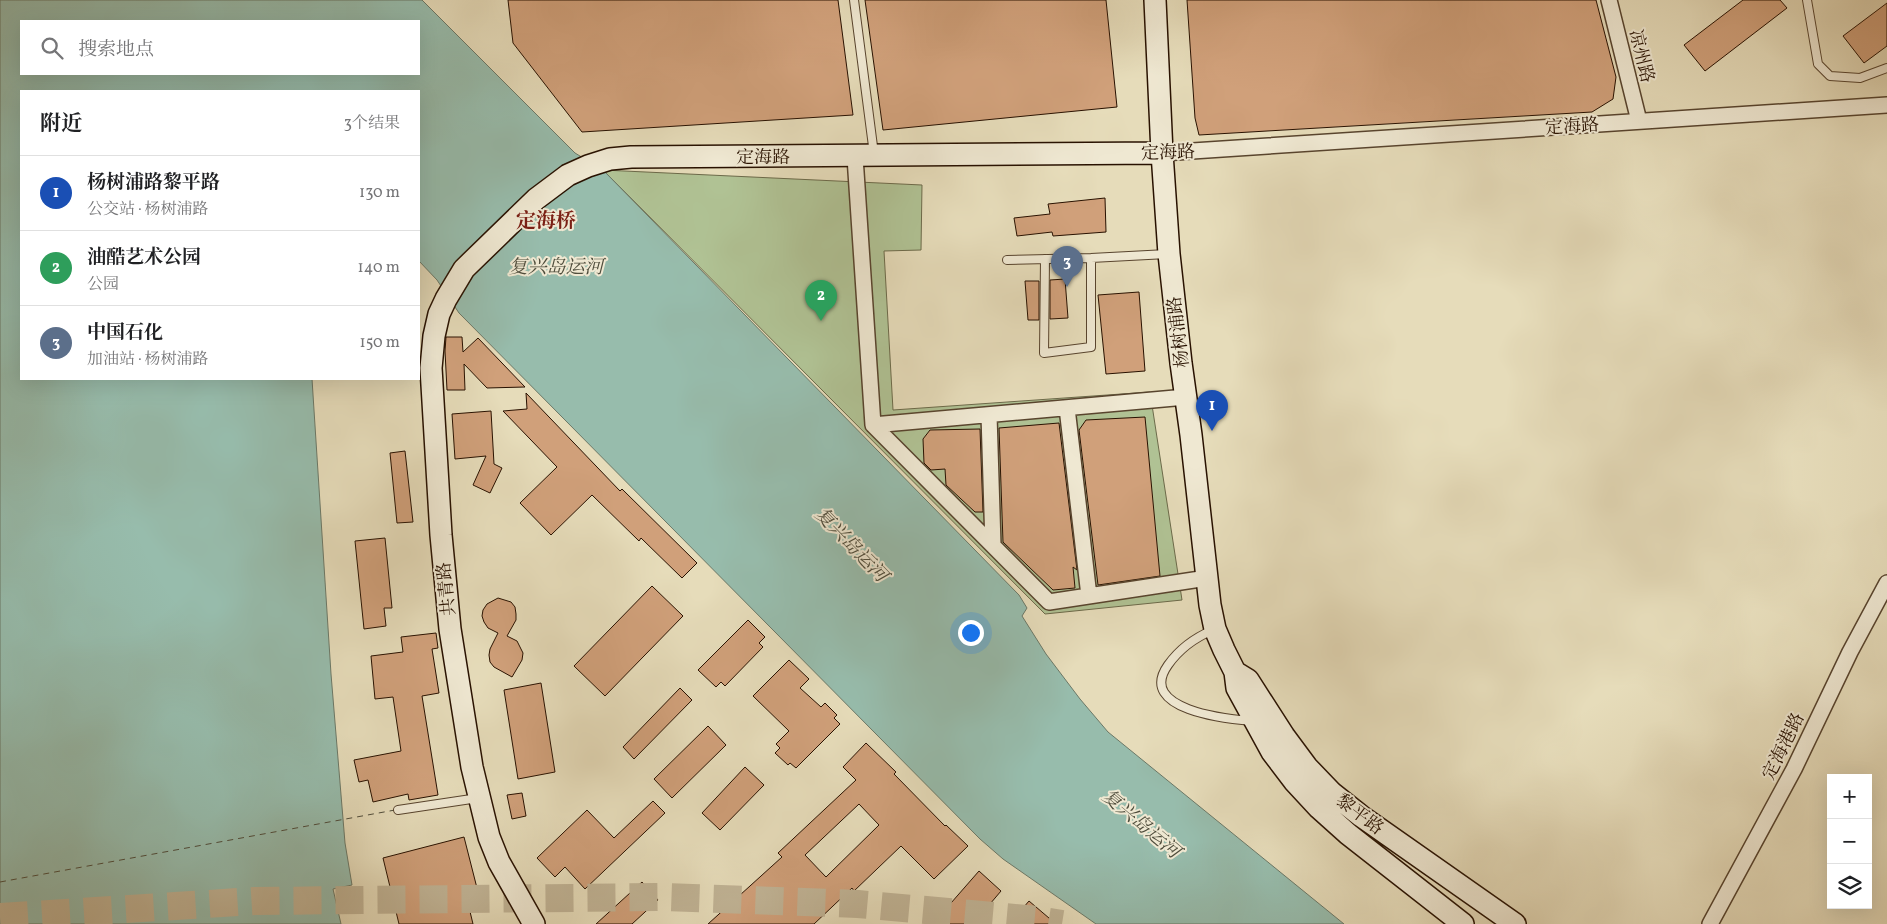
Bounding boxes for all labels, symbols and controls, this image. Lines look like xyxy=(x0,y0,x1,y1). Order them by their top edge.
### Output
search box xyxy=(20,20,420,75)
street label: 凉州路 xyxy=(1622,27,1659,86)
icon: search xyxy=(38,34,66,62)
text: 搜索地点 xyxy=(78,37,154,63)
text: 附近 xyxy=(40,110,82,139)
text: 3个结果 xyxy=(344,113,400,135)
street label: 定海路 xyxy=(1544,113,1600,142)
street label: 定海路 xyxy=(1141,140,1195,167)
street label: 定海路 xyxy=(736,146,790,171)
text: 杨树浦路黎平路 xyxy=(87,170,220,196)
text: 1 xyxy=(53,182,59,204)
text: 130 m xyxy=(359,182,400,204)
text: 公交站 · 杨树浦路 xyxy=(87,199,209,221)
district label: 定海桥 xyxy=(516,208,576,236)
text: 油酷艺术公园 xyxy=(87,245,201,271)
pin: 3 xyxy=(1051,246,1083,287)
water label: 复兴岛运河 xyxy=(508,255,606,281)
text: 2 xyxy=(52,257,60,279)
text: 140 m xyxy=(358,257,400,279)
text: 公园 xyxy=(87,274,119,296)
pin: 2 xyxy=(805,280,837,321)
street label: 杨树浦路 xyxy=(1163,295,1196,369)
text: 中国石化 xyxy=(87,320,163,346)
text: 3 xyxy=(52,332,60,354)
text: 150 m xyxy=(359,332,400,354)
text: 加油站 · 杨树浦路 xyxy=(87,349,209,371)
pin: 1 xyxy=(1196,390,1228,431)
water label: 复兴岛运河 xyxy=(808,502,895,591)
street label: 共青路 xyxy=(432,561,463,617)
your location xyxy=(958,620,984,646)
street label: 定海港路 xyxy=(1757,709,1811,784)
map controls xyxy=(1827,774,1872,909)
button: + xyxy=(1827,774,1872,819)
water label: 复兴岛运河 xyxy=(1096,784,1188,867)
street label: 黎平路 xyxy=(1330,789,1388,841)
button: − xyxy=(1827,819,1872,864)
button: layers xyxy=(1827,864,1872,909)

